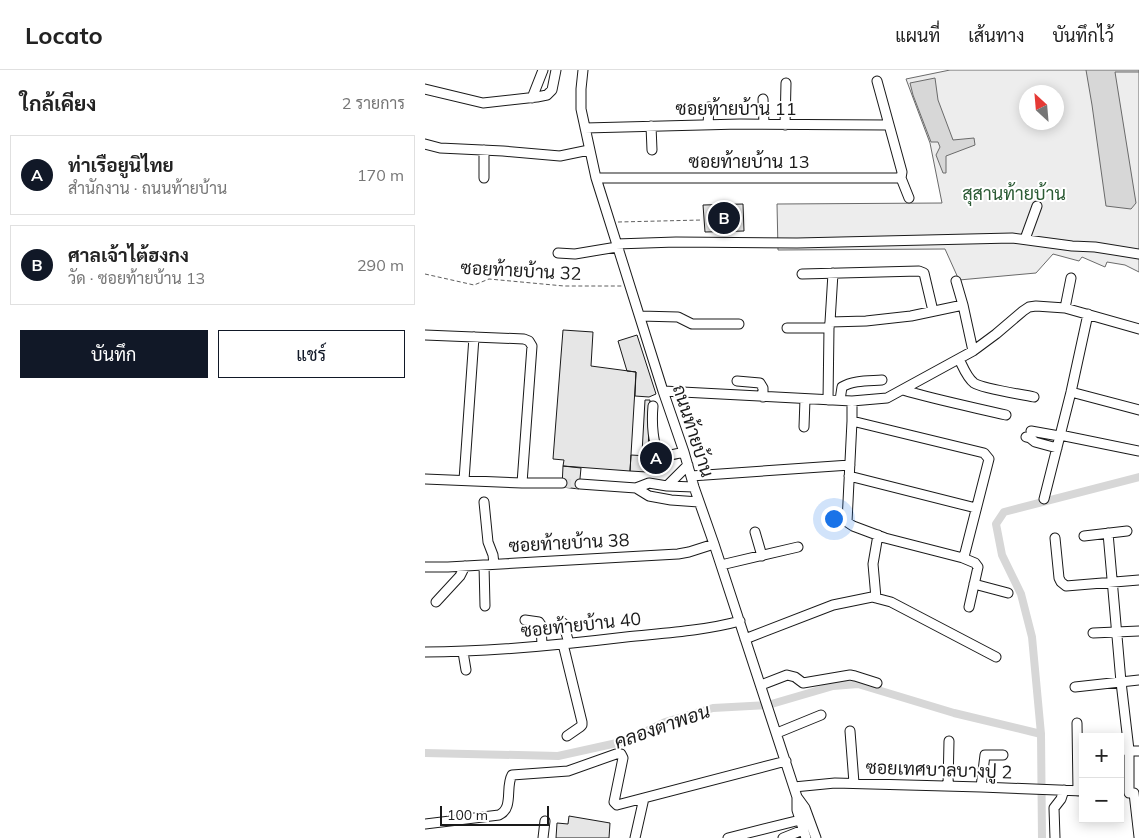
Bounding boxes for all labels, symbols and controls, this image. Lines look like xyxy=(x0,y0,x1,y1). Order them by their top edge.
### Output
text: Locato xyxy=(25,20,103,50)
text: แผนที่ xyxy=(895,24,940,47)
text: เส้นทาง xyxy=(968,24,1024,47)
text: บันทึกไว้ xyxy=(1052,24,1114,47)
north arrow xyxy=(1019,85,1064,130)
text: ใกล้เคียง xyxy=(20,90,96,116)
text: 2 รายการ xyxy=(342,93,405,113)
street label: ซอยท้ายบ้าน 11 xyxy=(676,97,796,120)
street label: ซอยท้ายบ้าน 13 xyxy=(689,150,809,173)
text: ท่าเรือยูนิไทย xyxy=(68,153,174,177)
text: A xyxy=(31,165,43,185)
text: 170 m xyxy=(357,165,404,185)
text: สำนักงาน · ถนนท้ายบ้าน xyxy=(68,178,227,198)
park label: สุสานท้ายบ้าน xyxy=(962,182,1066,206)
pin: B xyxy=(708,199,740,237)
text: ศาลเจ้าไต้ฮงกง xyxy=(68,243,189,267)
text: B xyxy=(31,255,43,275)
text: 290 m xyxy=(357,255,404,275)
street label: ซอยท้ายบ้าน 32 xyxy=(460,256,582,285)
text: วัด · ซอยท้ายบ้าน 13 xyxy=(68,268,205,288)
button: บันทึก xyxy=(20,330,208,378)
button: แชร์ xyxy=(218,330,405,378)
street label: ถนนท้ายบ้าน xyxy=(668,382,719,480)
pin: A xyxy=(640,439,672,477)
your location xyxy=(821,506,847,532)
street label: ซอยท้ายบ้าน 38 xyxy=(508,528,630,557)
street label: ซอยท้ายบ้าน 40 xyxy=(520,607,642,642)
water label: คลองตาพอน xyxy=(611,698,713,754)
map controls xyxy=(1079,733,1124,823)
button: + xyxy=(1079,733,1124,778)
street label: ซอยเทศบาลบางปู 2 xyxy=(865,755,1013,786)
button: − xyxy=(1079,778,1124,823)
scale bar xyxy=(440,803,549,826)
text: 100 m xyxy=(447,806,488,824)

